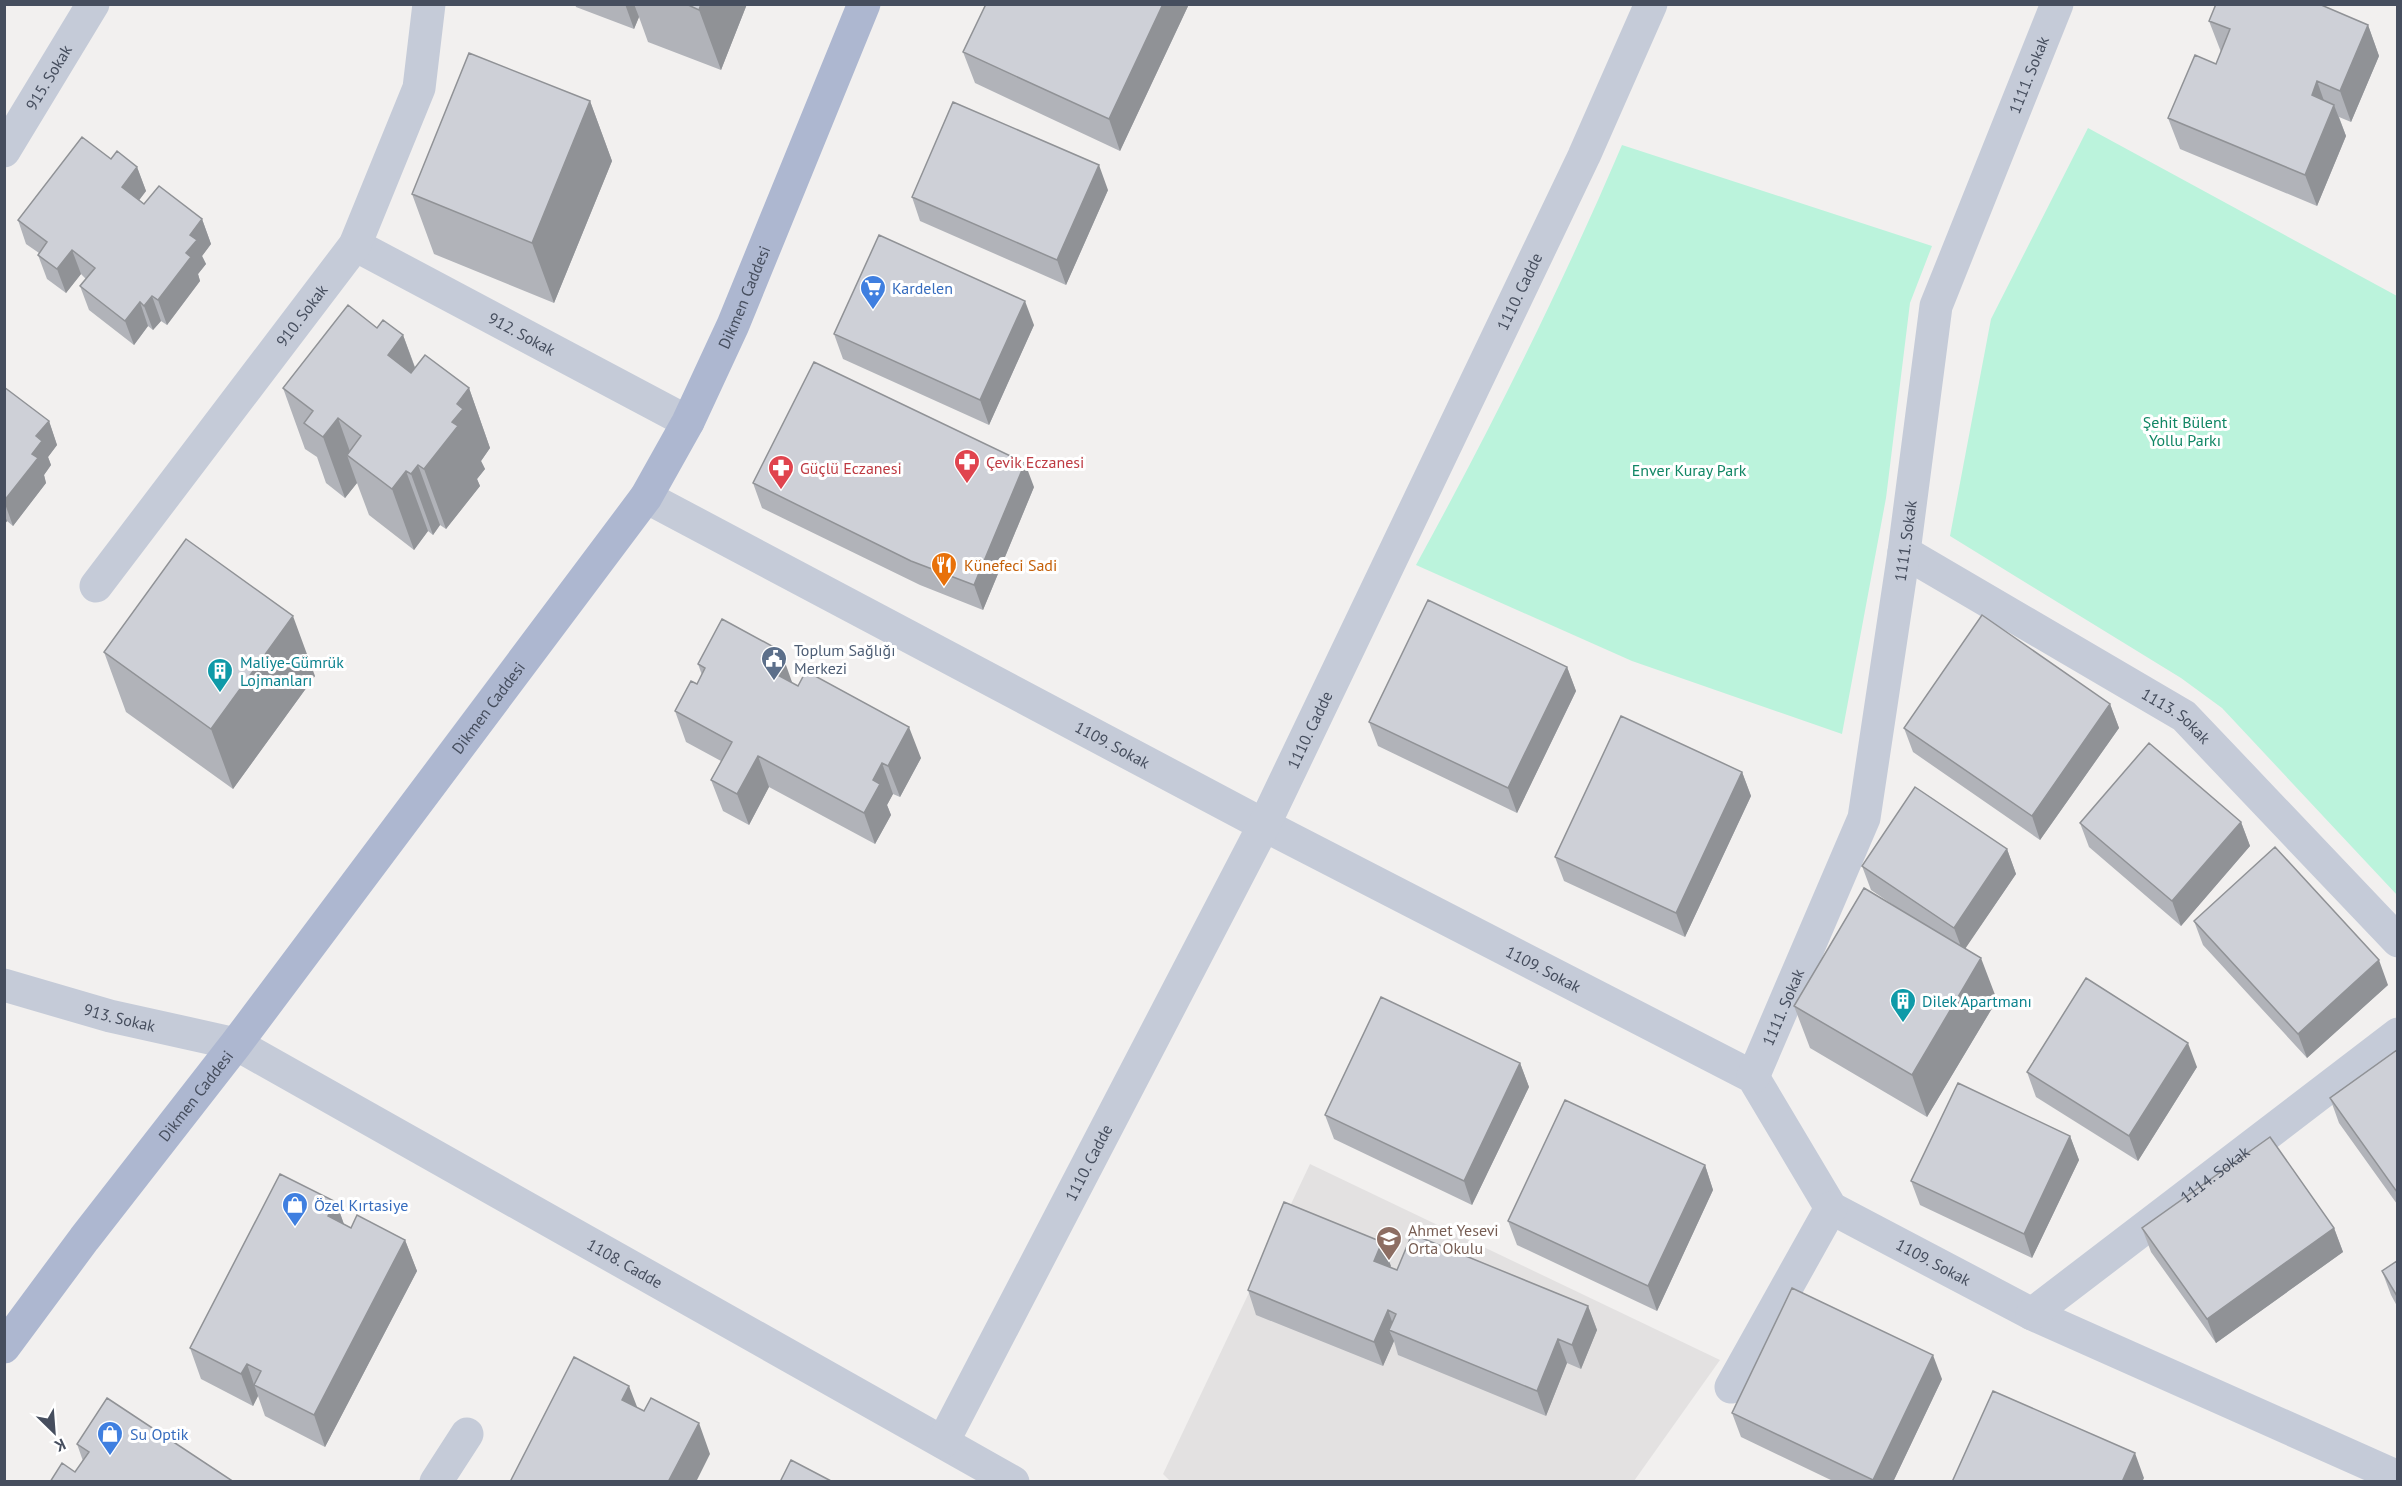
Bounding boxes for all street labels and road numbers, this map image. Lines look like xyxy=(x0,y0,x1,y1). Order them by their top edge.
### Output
street label: 1111. Sokak xyxy=(2004,33,2053,116)
street label: 915. Sokak xyxy=(21,41,76,114)
street label: Dikmen Caddesi xyxy=(713,243,774,352)
street label: 1110. Cadde xyxy=(1492,249,1546,333)
street label: 910. Sokak xyxy=(272,280,332,350)
street label: 912. Sokak xyxy=(485,308,559,360)
street label: 1111. Sokak xyxy=(1890,499,1921,583)
street label: Dikmen Caddesi xyxy=(447,658,529,758)
street label: 1113. Sokak xyxy=(2138,683,2215,748)
street label: 1110. Cadde xyxy=(1282,688,1337,772)
street label: 1109. Sokak xyxy=(1072,717,1153,773)
street label: 1109. Sokak xyxy=(1503,941,1585,997)
street label: 1111. Sokak xyxy=(1758,965,1808,1049)
street label: 913. Sokak xyxy=(81,999,157,1036)
street label: Dikmen Caddesi xyxy=(154,1046,237,1145)
street label: 1110. Cadde xyxy=(1060,1121,1117,1204)
street label: 1114. Sokak xyxy=(2176,1141,2253,1207)
street label: 1108. Cadde xyxy=(584,1234,666,1292)
street label: 1109. Sokak xyxy=(1893,1234,1975,1290)

